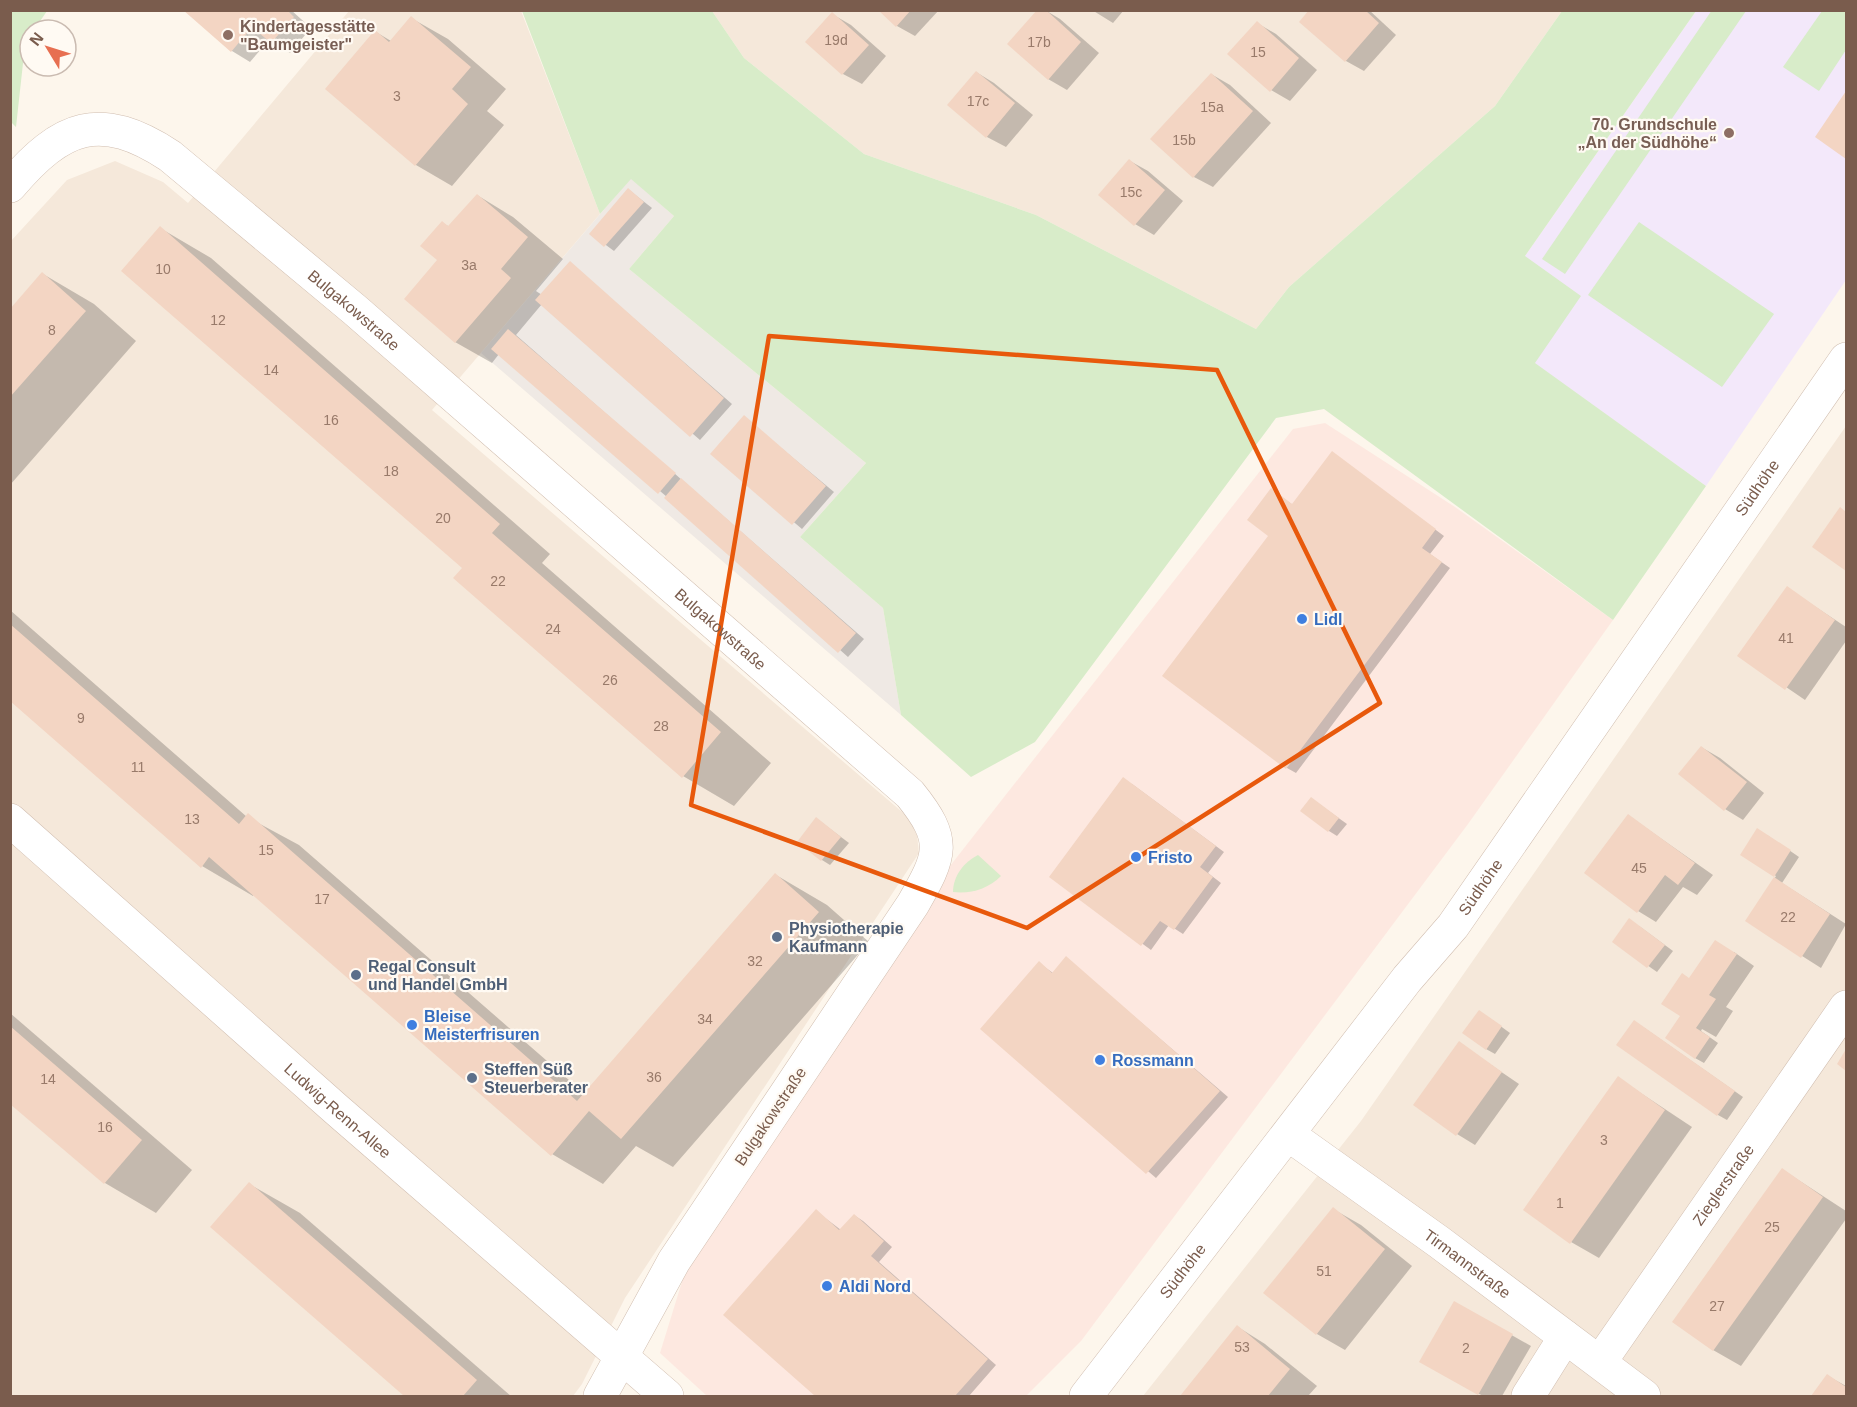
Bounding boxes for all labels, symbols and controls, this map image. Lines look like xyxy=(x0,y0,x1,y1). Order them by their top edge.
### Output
north arrow xyxy=(18,18,78,78)
place label: Kindertagesstätte "Baumgeister" xyxy=(240,18,375,53)
marker: Kindertagesstätte "Baumgeister" xyxy=(221,28,235,42)
text: N xyxy=(26,29,47,49)
house number: 19d xyxy=(824,32,848,48)
house number: 17b xyxy=(1027,34,1051,50)
house number: 15 xyxy=(1250,44,1266,60)
house number: 3 xyxy=(393,88,401,104)
house number: 17c xyxy=(967,93,989,109)
house number: 15a xyxy=(1200,99,1224,115)
place label: 70. Grundschule „An der Südhöhe“ xyxy=(1577,116,1717,151)
marker: 70. Grundschule „An der Südhöhe“ xyxy=(1722,126,1736,140)
house number: 15b xyxy=(1172,132,1196,148)
house number: 15c xyxy=(1120,184,1142,200)
house number: 3a xyxy=(461,257,477,273)
house number: 10 xyxy=(155,261,171,277)
street label: Bulgakowstraße xyxy=(305,267,403,354)
house number: 12 xyxy=(210,312,226,328)
house number: 8 xyxy=(48,322,56,338)
house number: 14 xyxy=(263,362,279,378)
house number: 16 xyxy=(323,412,339,428)
street label: Südhöhe xyxy=(1732,456,1783,519)
house number: 18 xyxy=(383,463,399,479)
house number: 20 xyxy=(435,510,451,526)
house number: 22 xyxy=(490,573,506,589)
street label: Bulgakowstraße xyxy=(672,585,769,674)
place label: Lidl xyxy=(1314,611,1342,628)
marker: Lidl xyxy=(1295,612,1309,626)
house number: 24 xyxy=(545,621,561,637)
house number: 41 xyxy=(1778,630,1794,646)
house number: 26 xyxy=(602,672,618,688)
house number: 9 xyxy=(77,710,85,726)
house number: 28 xyxy=(653,718,669,734)
house number: 11 xyxy=(131,759,145,775)
house number: 13 xyxy=(184,811,200,827)
house number: 15 xyxy=(258,842,274,858)
place label: Fristo xyxy=(1148,849,1193,866)
marker: Fristo xyxy=(1129,850,1143,864)
street label: Südhöhe xyxy=(1455,856,1506,918)
house number: 45 xyxy=(1631,860,1647,876)
house number: 17 xyxy=(314,891,330,907)
house number: 22 xyxy=(1780,909,1796,925)
place label: Physiotherapie Kaufmann xyxy=(789,920,904,955)
marker: Physiotherapie Kaufmann xyxy=(770,930,784,944)
house number: 32 xyxy=(747,953,763,969)
place label: Regal Consult und Handel GmbH xyxy=(368,958,508,993)
marker: Regal Consult und Handel GmbH xyxy=(349,968,363,982)
place label: Bleise Meisterfrisuren xyxy=(424,1008,540,1043)
house number: 34 xyxy=(697,1011,713,1027)
marker: Bleise Meisterfrisuren xyxy=(405,1018,419,1032)
place label: Rossmann xyxy=(1112,1052,1194,1069)
marker: Rossmann xyxy=(1093,1053,1107,1067)
street label: Ludwig-Renn-Allee xyxy=(281,1060,394,1162)
place label: Steffen Süß Steuerberater xyxy=(484,1061,588,1096)
street label: Bulgakowstraße xyxy=(731,1064,810,1169)
house number: 36 xyxy=(646,1069,662,1085)
house number: 14 xyxy=(40,1071,56,1087)
marker: Steffen Süß Steuerberater xyxy=(465,1071,479,1085)
house number: 16 xyxy=(97,1119,113,1135)
house number: 3 xyxy=(1600,1132,1608,1148)
street label: Zieglerstraße xyxy=(1690,1141,1757,1228)
house number: 1 xyxy=(1556,1195,1564,1211)
house number: 25 xyxy=(1764,1219,1780,1235)
street label: Tirmannstraße xyxy=(1421,1226,1514,1302)
street label: Südhöhe xyxy=(1156,1240,1209,1302)
house number: 51 xyxy=(1316,1263,1332,1279)
place label: Aldi Nord xyxy=(839,1278,911,1295)
marker: Aldi Nord xyxy=(820,1279,834,1293)
house number: 27 xyxy=(1709,1298,1725,1314)
house number: 53 xyxy=(1234,1339,1250,1355)
house number: 2 xyxy=(1462,1340,1470,1356)

